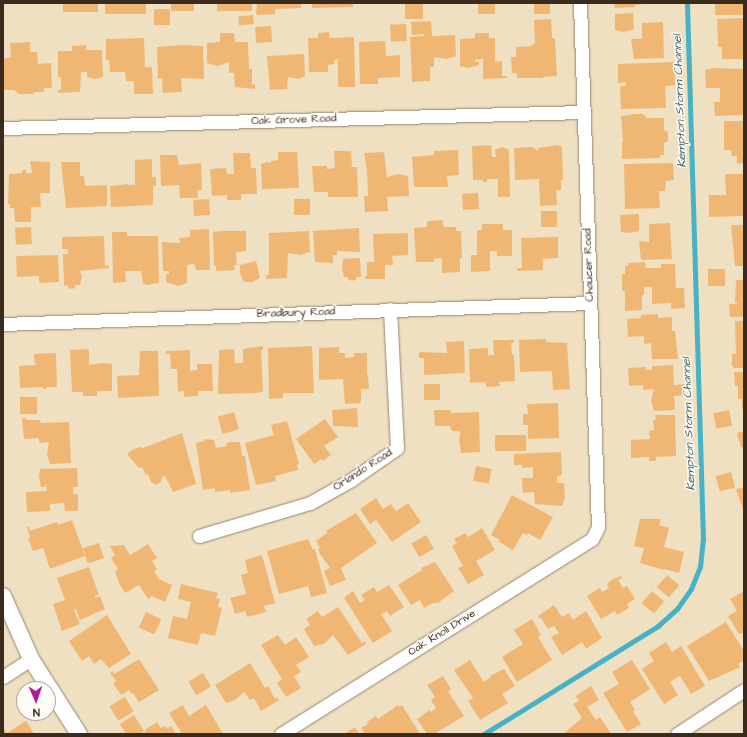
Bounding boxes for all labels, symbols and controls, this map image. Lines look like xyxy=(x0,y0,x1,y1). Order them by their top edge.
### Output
water label: Kempton Storm Channel xyxy=(670,34,690,168)
street label: Oak Grove Road xyxy=(251,112,337,128)
street label: Chaucer Road xyxy=(581,228,597,302)
street label: Bradbury Road xyxy=(256,305,336,321)
water label: Kempton Storm Channel xyxy=(679,357,699,491)
street label: Orlando Road xyxy=(331,446,395,494)
street label: Oak Knoll Drive xyxy=(406,607,478,659)
north arrow xyxy=(16,681,56,721)
text: N xyxy=(33,705,40,720)

